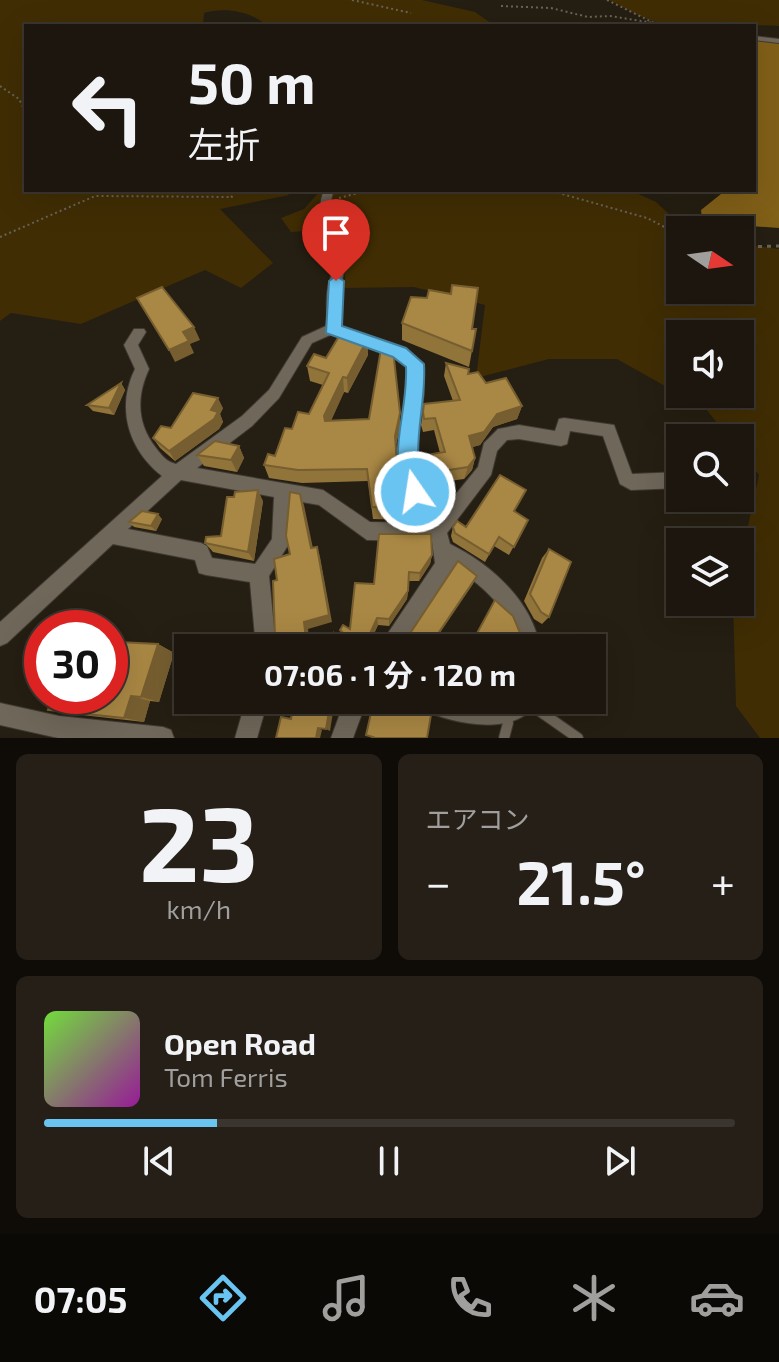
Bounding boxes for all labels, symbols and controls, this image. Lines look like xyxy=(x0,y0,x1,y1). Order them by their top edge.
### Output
text: 50 m xyxy=(188,48,316,115)
icon: left xyxy=(56,56,160,160)
text: 左折 xyxy=(188,122,260,165)
pin xyxy=(302,199,370,281)
icon: arrive xyxy=(314,211,358,255)
north arrow xyxy=(666,216,754,304)
map controls xyxy=(666,216,754,616)
button: sound xyxy=(666,320,754,408)
button: search xyxy=(666,424,754,512)
position arrow xyxy=(373,450,457,534)
button: layers xyxy=(666,528,754,616)
speed limit sign: 30 xyxy=(24,610,128,714)
text: 07:06 · 1 分 · 120 m xyxy=(264,656,516,692)
text: 23 xyxy=(139,778,258,903)
text: エアコン xyxy=(426,803,530,834)
text: 21.5° xyxy=(516,845,646,917)
text: − xyxy=(426,855,451,908)
text: + xyxy=(711,855,735,908)
text: km/h xyxy=(166,893,231,924)
text: Open Road xyxy=(164,1025,316,1061)
text: Tom Ferris xyxy=(164,1061,288,1092)
icon: previous xyxy=(137,1139,181,1183)
icon: pause xyxy=(367,1139,411,1183)
icon: next xyxy=(598,1139,642,1183)
icon: directions xyxy=(195,1270,251,1326)
icon: music xyxy=(318,1270,374,1326)
icon: phone xyxy=(442,1270,498,1326)
icon: climate xyxy=(566,1270,622,1326)
icon: car xyxy=(689,1270,745,1326)
text: 07:05 xyxy=(34,1277,127,1320)

